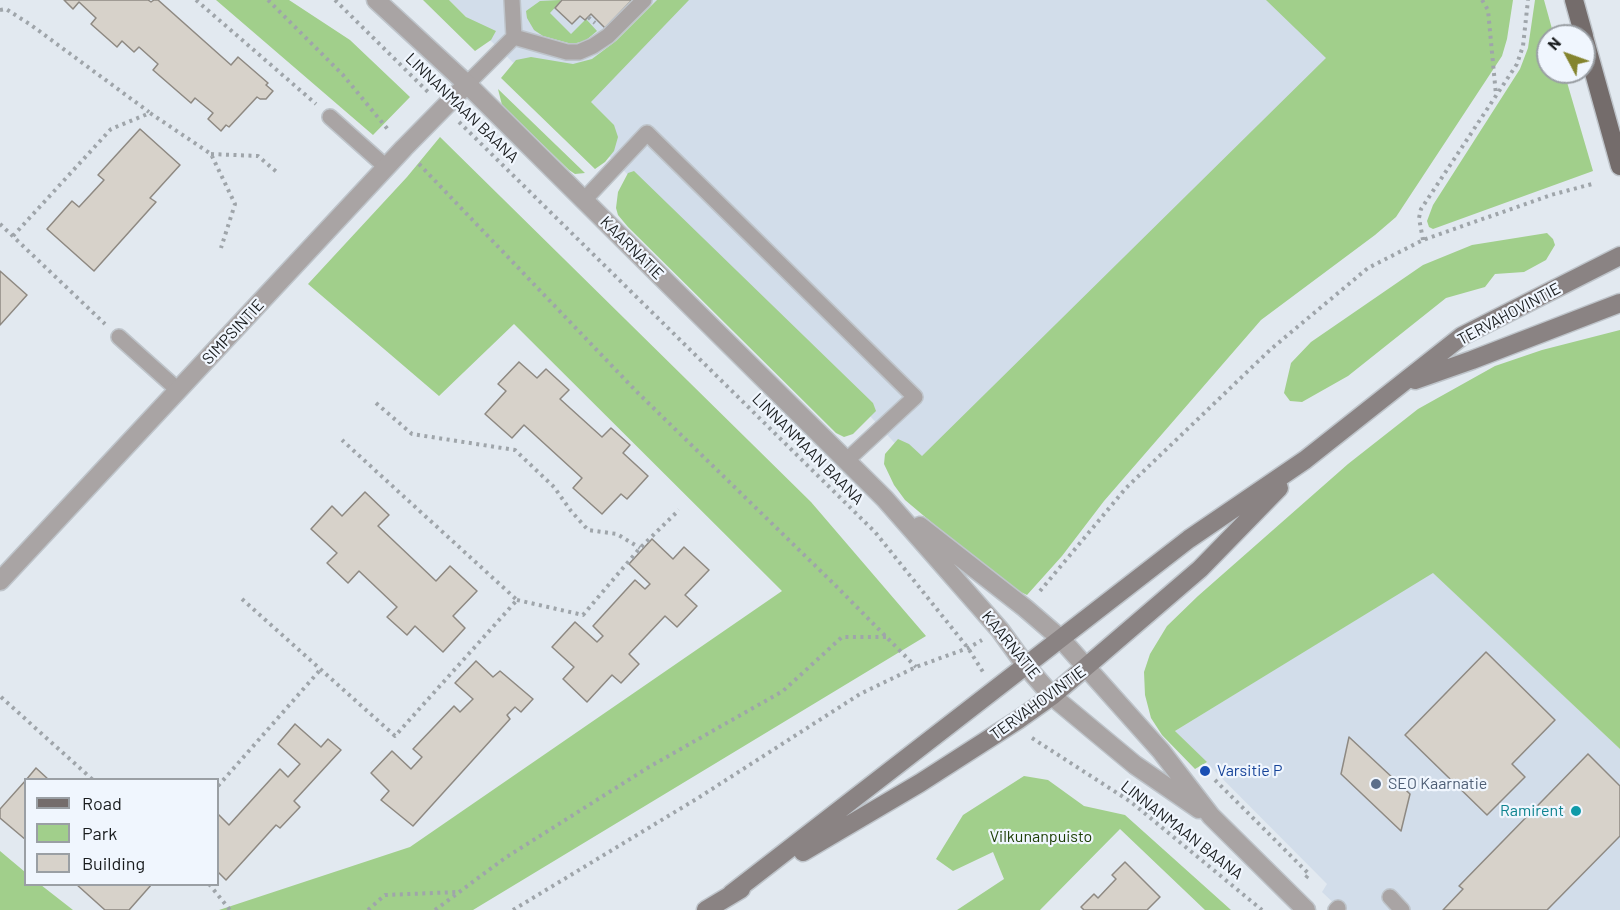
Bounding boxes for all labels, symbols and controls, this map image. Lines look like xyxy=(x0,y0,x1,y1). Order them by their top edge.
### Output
north arrow xyxy=(1536,24,1596,84)
text: N xyxy=(1543,33,1564,53)
street label: LINNANMAAN BAANA xyxy=(402,49,522,167)
street label: KAARNATIE xyxy=(596,212,668,284)
street label: TERVAHOVINTIE xyxy=(1454,279,1564,349)
street label: SIMPSINTIE xyxy=(198,296,268,368)
street label: LINNANMAAN BAANA xyxy=(748,389,868,509)
street label: KAARNATIE xyxy=(978,607,1044,683)
street label: TERVAHOVINTIE xyxy=(986,662,1090,744)
place label: Varsitie P xyxy=(1217,761,1282,781)
marker: Varsitie P xyxy=(1198,764,1212,778)
place label: SEO Kaarnatie xyxy=(1388,774,1487,794)
street label: LINNANMAAN BAANA xyxy=(1117,776,1247,884)
marker: SEO Kaarnatie xyxy=(1369,777,1383,791)
legend xyxy=(24,778,219,886)
text: Road xyxy=(82,792,122,814)
place label: Ramirent xyxy=(1500,801,1564,821)
marker: Ramirent xyxy=(1569,804,1583,818)
text: Park xyxy=(82,822,117,844)
park label: Vilkunanpuisto xyxy=(990,827,1092,847)
text: Building xyxy=(82,852,145,874)

